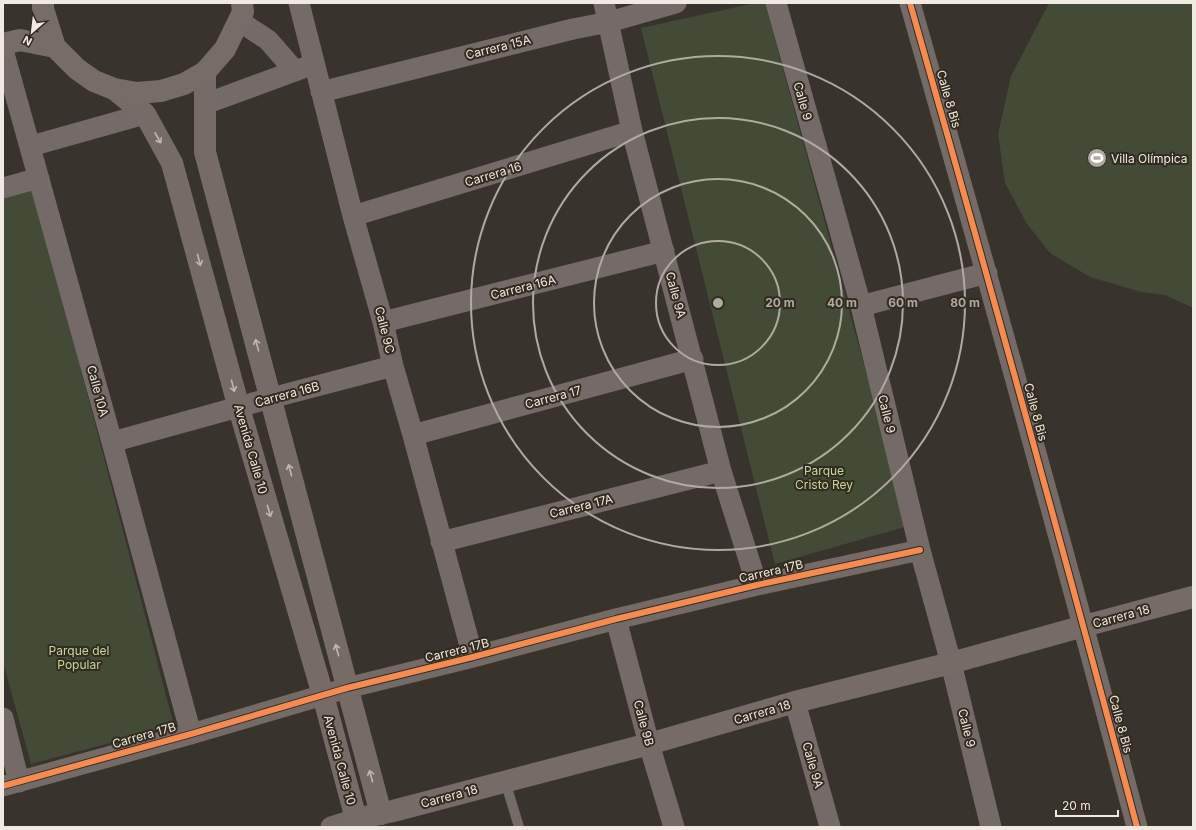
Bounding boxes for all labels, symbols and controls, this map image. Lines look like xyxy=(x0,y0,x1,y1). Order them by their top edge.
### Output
north arrow xyxy=(12,12,52,52)
street label: Carrera 15A xyxy=(464,32,532,62)
text: N xyxy=(20,33,34,49)
street label: Calle 8 Bis xyxy=(934,68,964,130)
street label: Calle 9 xyxy=(790,80,816,122)
one-way arrow xyxy=(155,131,162,143)
sports icon: Villa Olímpica xyxy=(1086,147,1108,169)
place label: Villa Olímpica xyxy=(1111,151,1188,166)
street label: Carrera 16 xyxy=(463,158,523,190)
one-way arrow xyxy=(196,253,203,266)
street label: Calle 9A xyxy=(663,270,689,320)
street label: Carrera 16A xyxy=(489,272,557,302)
text: 20 m xyxy=(765,295,795,310)
text: 40 m xyxy=(827,295,857,310)
text: 60 m xyxy=(888,295,918,310)
text: 80 m xyxy=(950,295,980,310)
centre of rings xyxy=(711,296,725,310)
street label: Calle 9C xyxy=(372,305,398,355)
one-way arrow xyxy=(252,338,260,351)
street label: Calle 10A xyxy=(84,364,112,418)
street label: Carrera 16B xyxy=(253,378,321,410)
one-way arrow xyxy=(230,379,237,392)
street label: Calle 8 Bis xyxy=(1021,381,1051,443)
street label: Carrera 17 xyxy=(523,382,583,412)
street label: Calle 9 xyxy=(875,393,899,435)
street label: Avenida Calle 10 xyxy=(231,402,271,496)
park label: Parque Cristo Rey xyxy=(795,463,853,492)
one-way arrow xyxy=(286,464,293,477)
street label: Carrera 17A xyxy=(548,491,614,521)
one-way arrow xyxy=(266,504,273,517)
street label: Carrera 17B xyxy=(737,556,805,586)
street label: Carrera 18 xyxy=(1091,601,1151,631)
street label: Carrera 17B xyxy=(423,635,491,665)
park label: Parque del Popular xyxy=(49,643,109,672)
one-way arrow xyxy=(333,644,340,657)
street label: Calle 8 Bis xyxy=(1106,693,1136,755)
street label: Carrera 18 xyxy=(732,697,792,727)
street label: Calle 9B xyxy=(631,698,657,748)
street label: Calle 9 xyxy=(955,707,979,749)
street label: Avenida Calle 10 xyxy=(321,713,359,807)
street label: Carrera 17B xyxy=(110,719,178,751)
street label: Calle 9A xyxy=(799,740,827,790)
one-way arrow xyxy=(367,770,374,783)
street label: Carrera 18 xyxy=(419,781,479,811)
scale bar xyxy=(1056,792,1118,818)
text: 20 m xyxy=(1062,798,1091,813)

